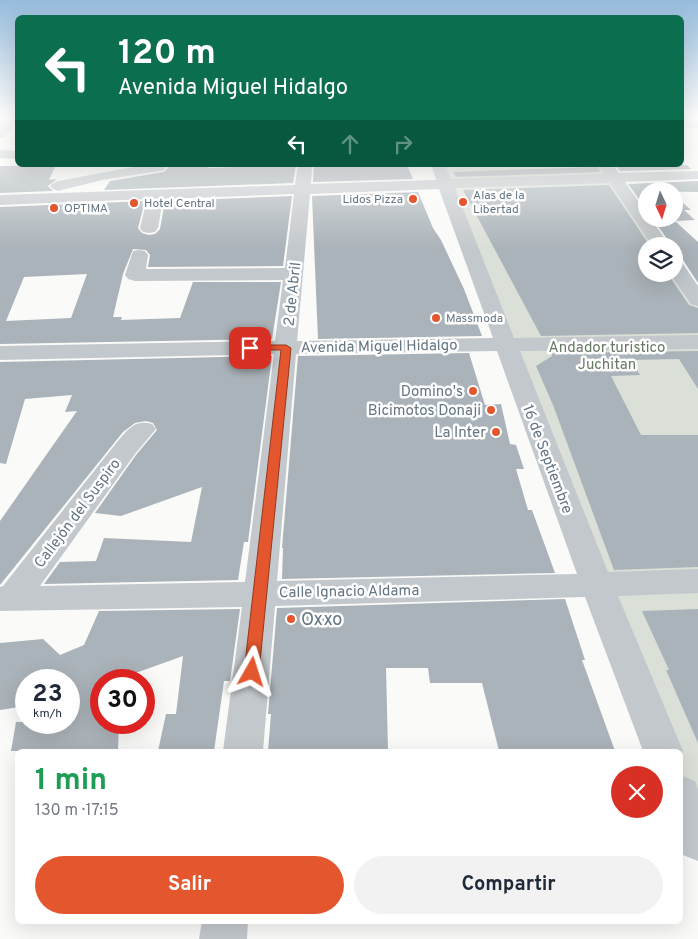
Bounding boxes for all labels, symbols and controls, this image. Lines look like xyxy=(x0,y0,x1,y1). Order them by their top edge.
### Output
text: 120 m xyxy=(118,32,216,76)
icon: left xyxy=(35,35,100,100)
text: Avenida Miguel Hidalgo xyxy=(118,75,348,102)
icon: left xyxy=(283,130,311,158)
icon: ahead xyxy=(336,130,364,158)
icon: right xyxy=(389,130,417,158)
north arrow xyxy=(638,182,682,228)
map controls xyxy=(638,182,683,282)
place label: Alas de la Libertad xyxy=(473,188,525,218)
place label: Lidos Pizza xyxy=(342,192,403,208)
marker: Lidos Pizza xyxy=(407,193,419,205)
place label: Hotel Central xyxy=(144,196,215,212)
marker: Alas de la Libertad xyxy=(457,196,469,208)
marker: Hotel Central xyxy=(128,197,140,209)
place label: OPTIMA xyxy=(64,201,108,217)
marker: OPTIMA xyxy=(48,202,60,214)
button: layers xyxy=(638,237,683,282)
street label: 2 de Abril xyxy=(281,261,306,327)
place label: Massmoda xyxy=(446,311,503,327)
marker: Massmoda xyxy=(430,312,442,324)
pin xyxy=(229,327,271,369)
icon: arrive xyxy=(236,334,264,362)
street label: Avenida Miguel Hidalgo xyxy=(300,337,458,358)
park label: Andador turistico Juchitan xyxy=(549,339,665,375)
place label: Domino's xyxy=(401,383,463,402)
marker: Domino's xyxy=(467,385,479,397)
place label: Bicimotos Donaji xyxy=(368,402,481,421)
street label: 16 de Septiembre xyxy=(517,402,576,517)
marker: Bicimotos Donaji xyxy=(485,404,497,416)
place label: La Inter xyxy=(434,424,486,443)
marker: La Inter xyxy=(490,426,502,438)
street label: Callejón del Suspiro xyxy=(31,455,126,572)
street label: Calle Ignacio Aldama xyxy=(279,582,419,603)
place label: Oxxo xyxy=(301,609,342,632)
marker: Oxxo xyxy=(285,613,297,625)
position arrow xyxy=(225,645,277,697)
speed limit sign: 30 xyxy=(90,669,155,734)
text: 23 xyxy=(32,679,63,711)
text: km/h xyxy=(33,706,62,722)
text: 1 min xyxy=(35,763,107,800)
button: close xyxy=(611,766,663,818)
text: 130 m · 17:15 xyxy=(35,801,119,821)
button: Salir xyxy=(35,856,344,914)
button: Compartir xyxy=(354,856,663,914)

